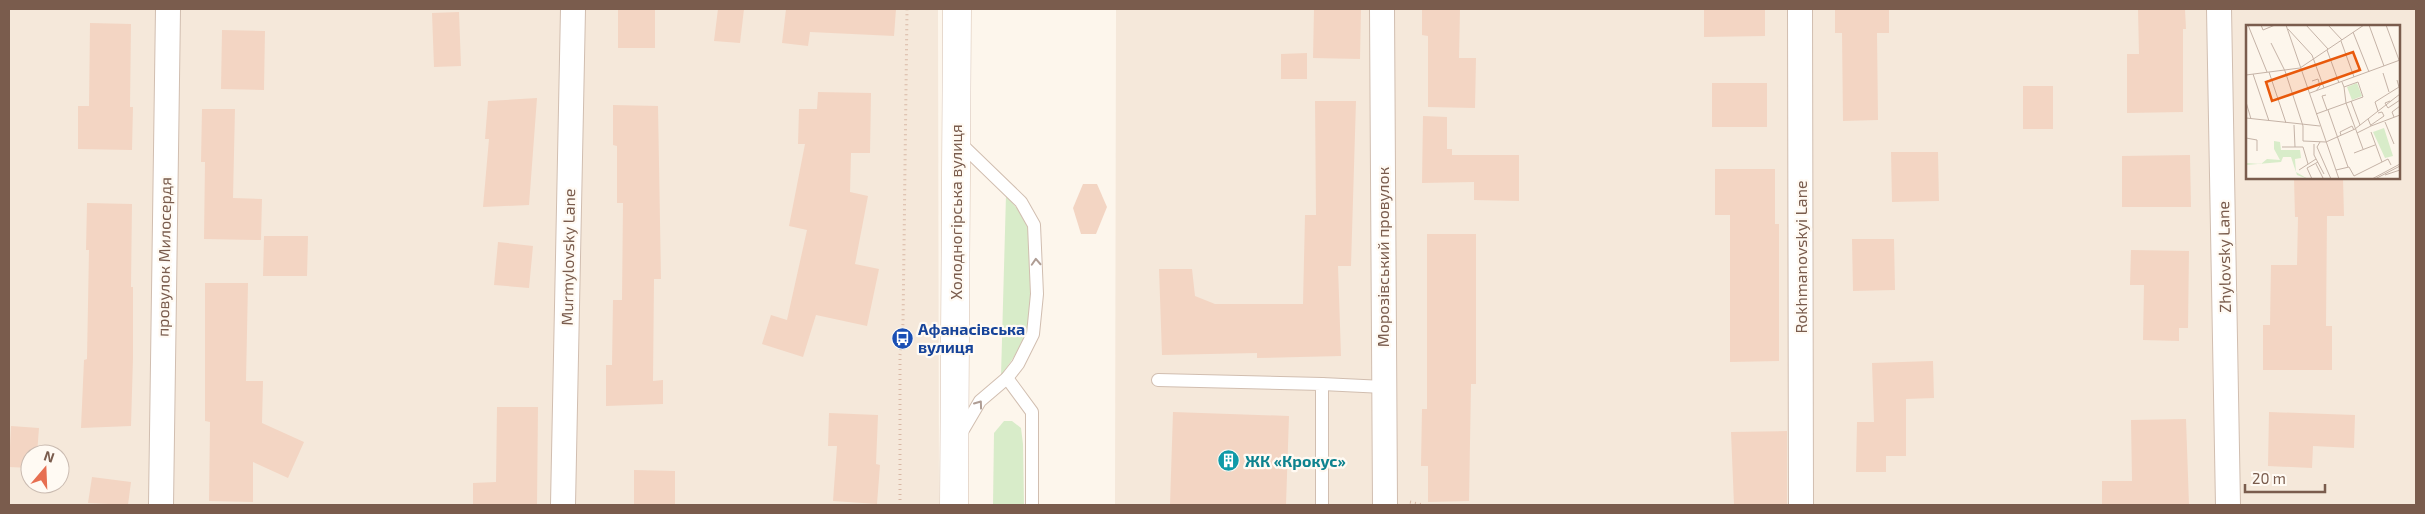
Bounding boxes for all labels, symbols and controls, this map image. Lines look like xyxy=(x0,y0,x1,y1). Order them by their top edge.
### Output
inset map xyxy=(2246,25,2400,179)
street label: Холодногірська вулиця xyxy=(946,124,966,300)
street label: Морозівський провулок xyxy=(1373,166,1393,347)
street label: провулок Милосердя xyxy=(153,177,175,337)
street label: Rokhmanovskyi Lane xyxy=(1791,180,1810,334)
street label: Murmylovsky Lane xyxy=(557,188,578,326)
street label: Zhylovsky Lane xyxy=(2213,201,2234,313)
one-way arrow xyxy=(1030,258,1041,266)
place label: Афанасівська вулиця xyxy=(918,319,1025,356)
bus stop icon: Афанасівська вулиця xyxy=(890,326,914,350)
one-way arrow xyxy=(973,400,982,410)
north arrow xyxy=(20,444,70,494)
text: N xyxy=(42,447,57,466)
building icon: ЖК «Крокус» xyxy=(1217,449,1241,473)
place label: ЖК «Крокус» xyxy=(1245,451,1346,470)
scale bar xyxy=(2245,462,2325,494)
text: 20 m xyxy=(2252,469,2286,487)

